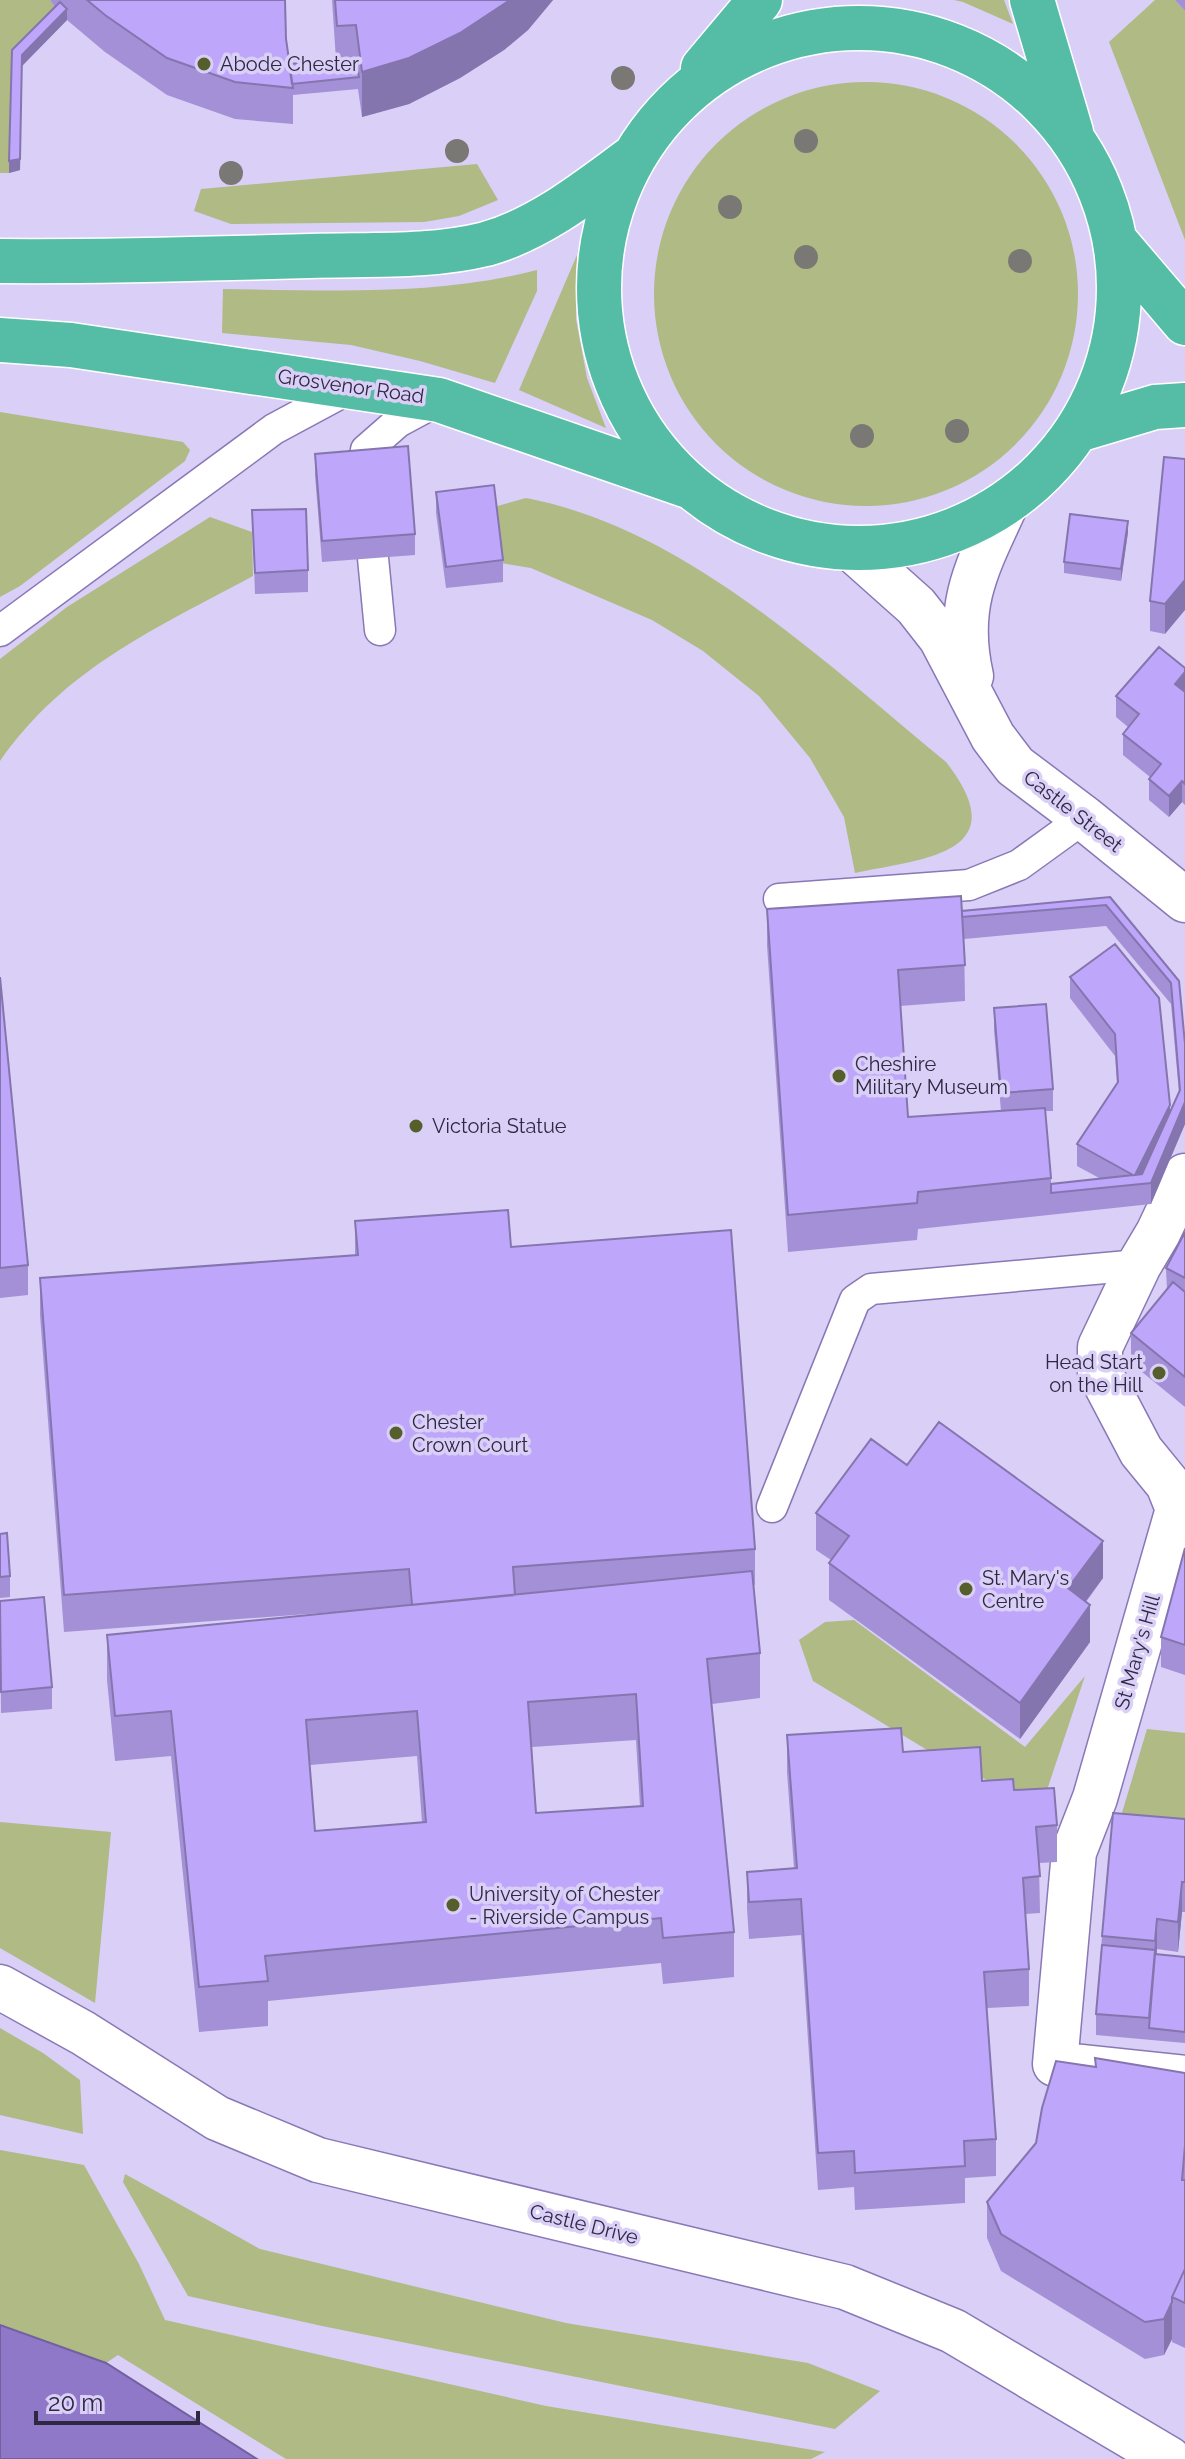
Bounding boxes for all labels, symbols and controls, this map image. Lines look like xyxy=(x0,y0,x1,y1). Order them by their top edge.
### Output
place label: Abode Chester xyxy=(220,52,359,76)
marker: Abode Chester xyxy=(195,55,213,73)
street label: Grosvenor Road xyxy=(276,364,426,408)
street label: Castle Street xyxy=(1019,765,1127,857)
place label: Cheshire Military Museum xyxy=(855,1052,1008,1099)
marker: Cheshire Military Museum xyxy=(830,1067,848,1085)
place label: Victoria Statue xyxy=(432,1114,567,1138)
marker: Victoria Statue xyxy=(407,1117,425,1135)
place label: Head Start on the Hill xyxy=(1045,1350,1144,1397)
marker: Head Start on the Hill xyxy=(1150,1364,1168,1382)
place label: Chester Crown Court xyxy=(412,1410,528,1457)
marker: Chester Crown Court xyxy=(387,1424,405,1442)
place label: St. Mary's Centre xyxy=(982,1566,1069,1613)
marker: St. Mary's Centre xyxy=(957,1580,975,1598)
street label: St Mary's Hill xyxy=(1109,1591,1165,1712)
place label: University of Chester - Riverside Campus xyxy=(469,1882,660,1929)
marker: University of Chester - Riverside Campus xyxy=(444,1896,462,1914)
street label: Castle Drive xyxy=(527,2199,641,2249)
scale bar xyxy=(36,2375,198,2425)
text: 20 m xyxy=(48,2388,103,2417)

